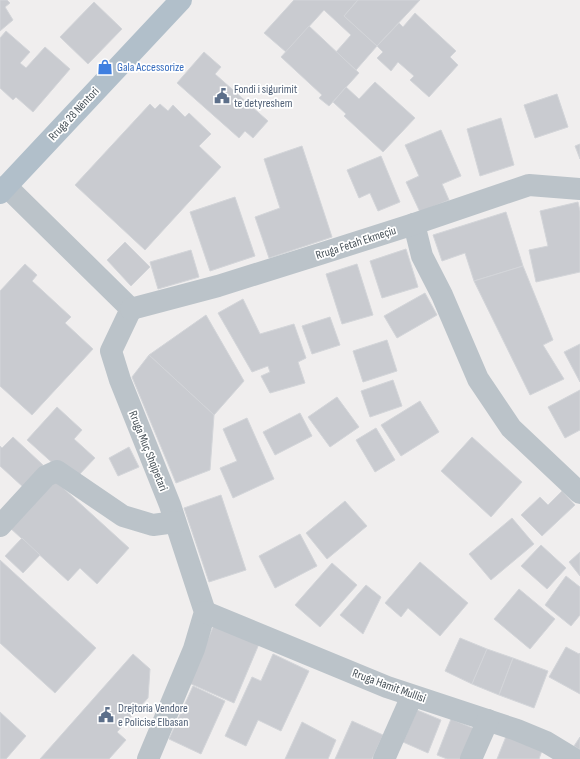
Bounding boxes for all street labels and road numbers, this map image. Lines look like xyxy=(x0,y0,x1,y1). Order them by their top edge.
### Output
street label: Rruga 28 Nëntori xyxy=(45,84,103,144)
street label: Rruga Fetah Ekmeçiu xyxy=(314,223,398,263)
street label: Rruga Muç Shqipetari xyxy=(125,409,171,493)
street label: Rruga Hamit Mullisi xyxy=(350,666,428,706)

